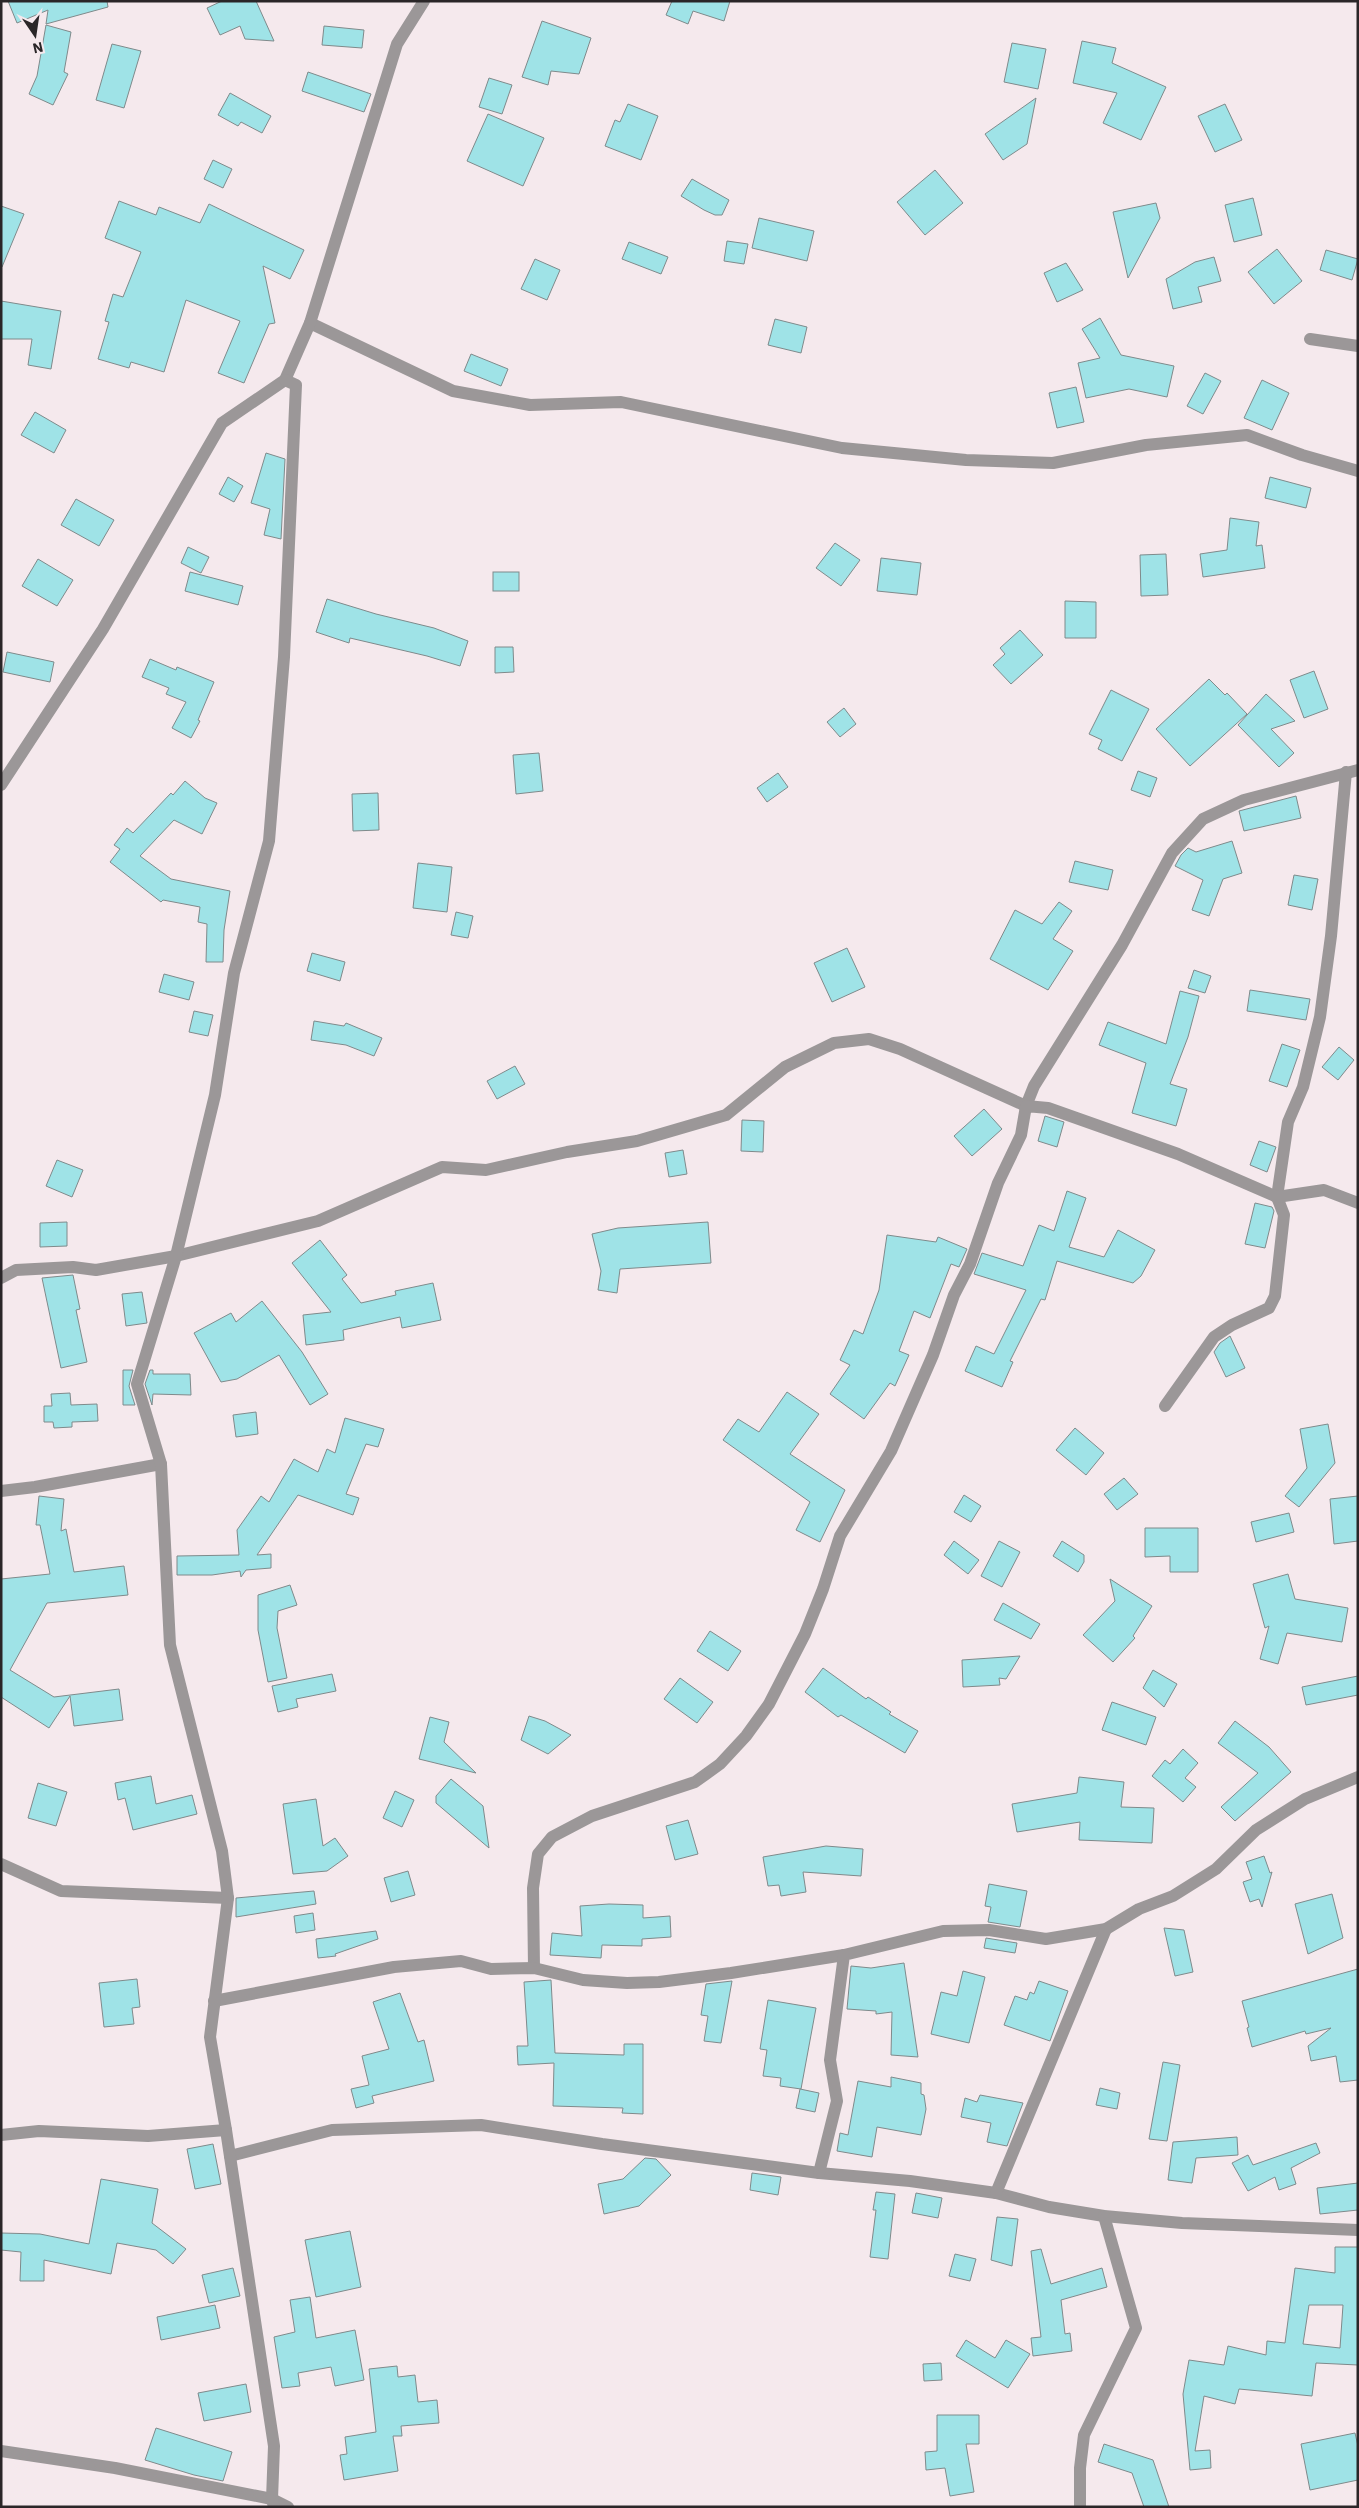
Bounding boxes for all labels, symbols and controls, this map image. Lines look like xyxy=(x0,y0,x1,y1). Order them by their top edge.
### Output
north arrow xyxy=(10,10,60,60)
text: N xyxy=(31,38,45,58)

